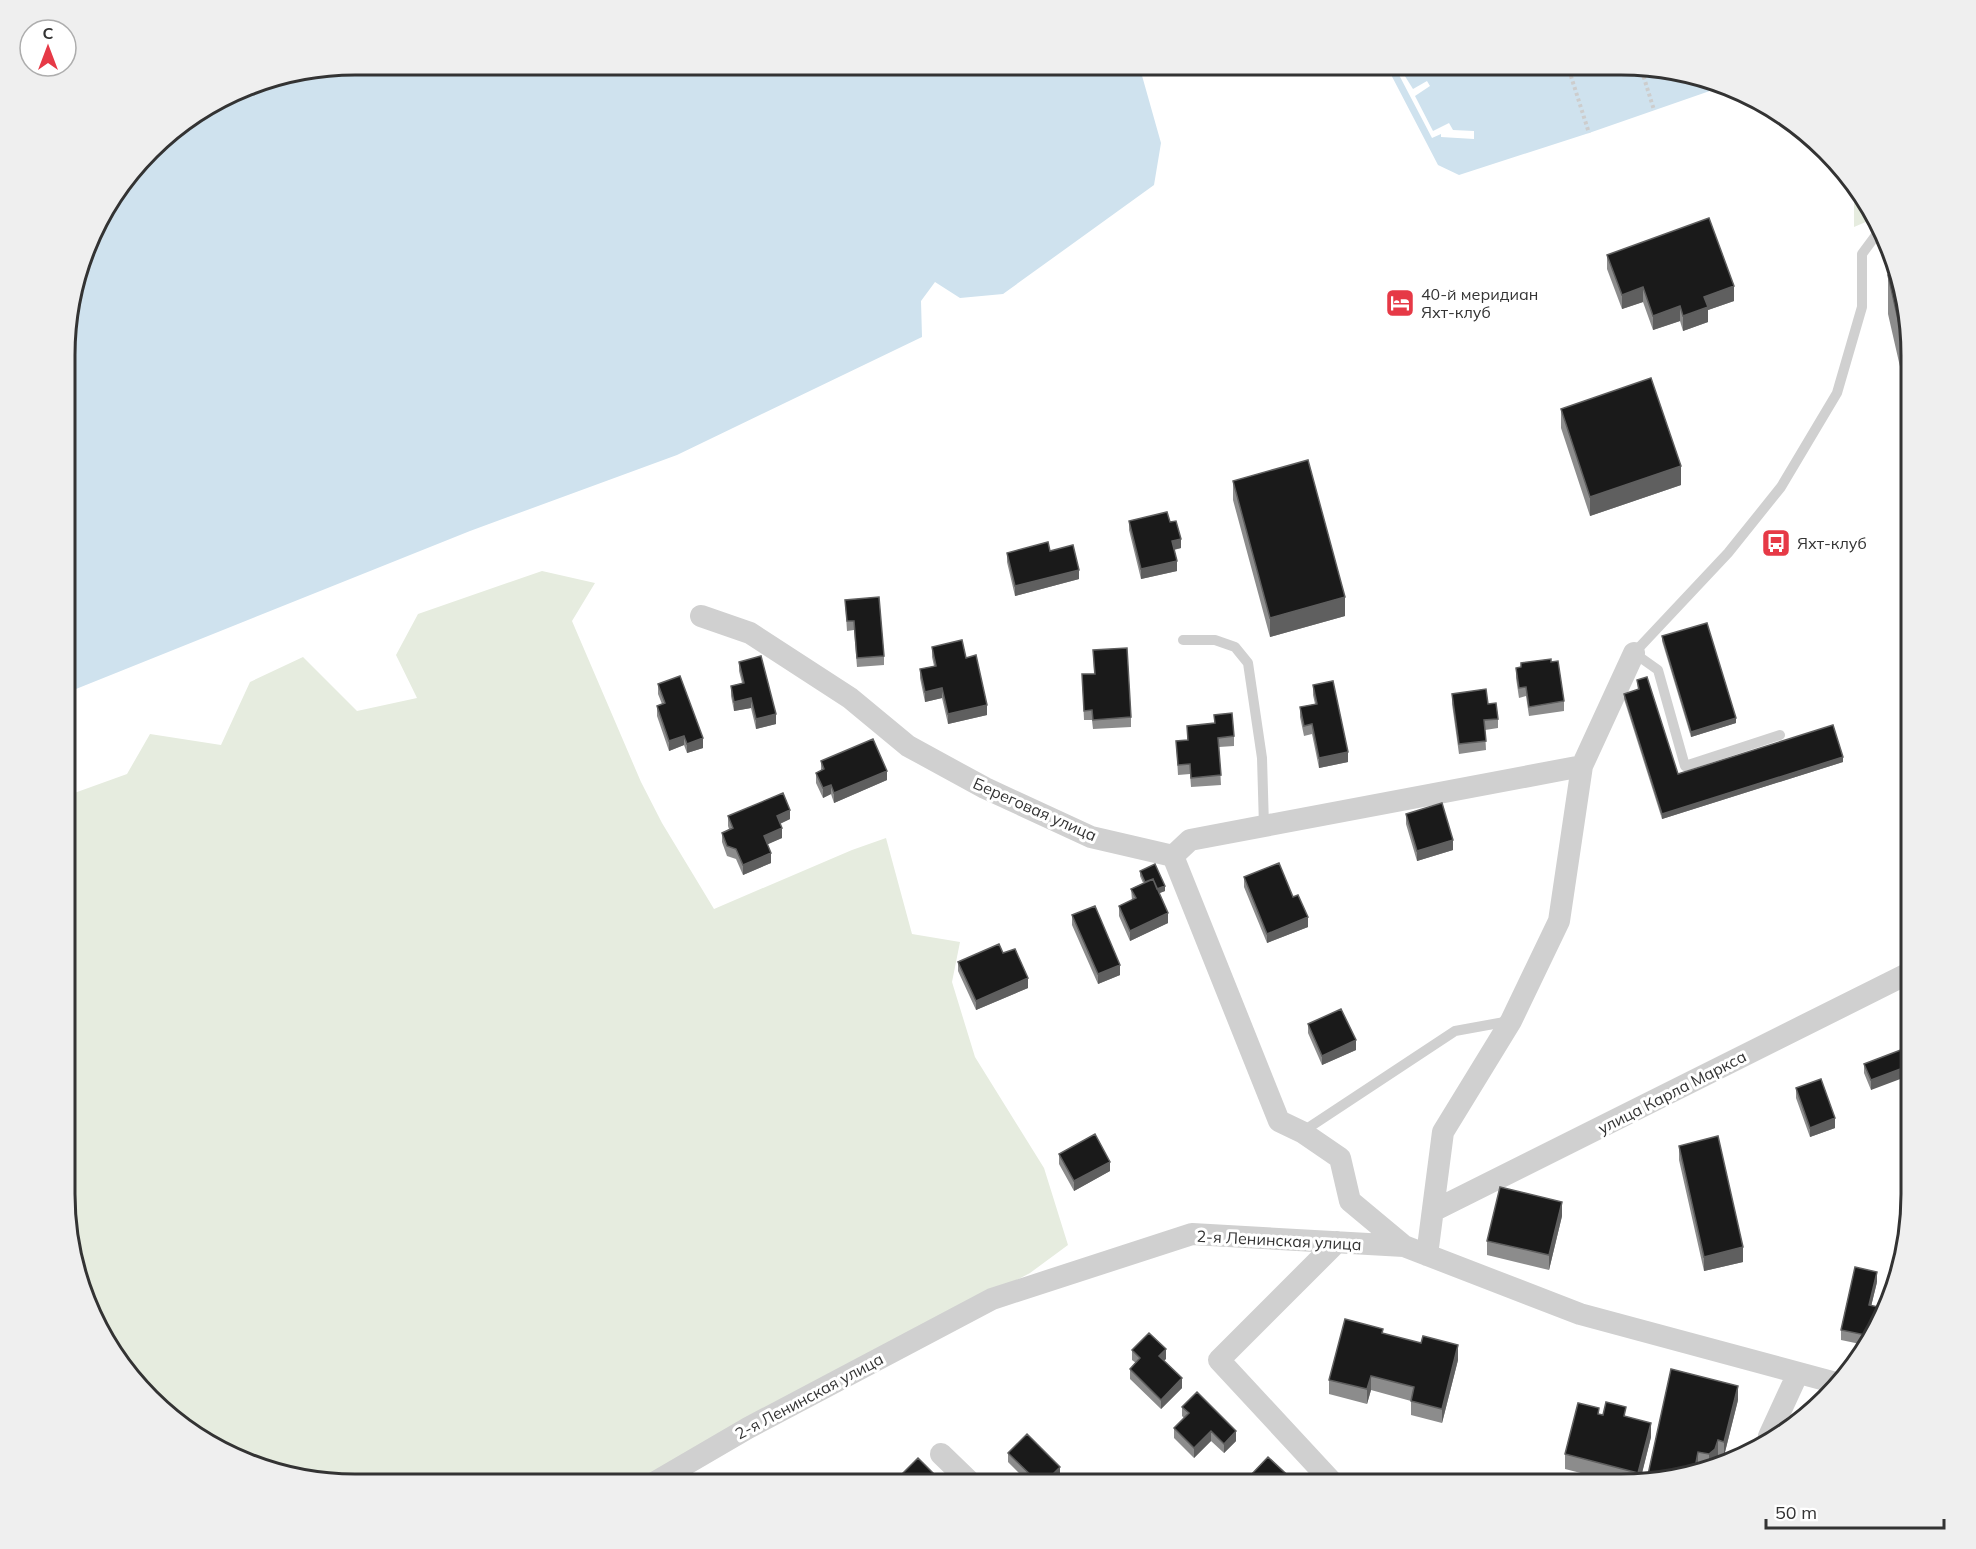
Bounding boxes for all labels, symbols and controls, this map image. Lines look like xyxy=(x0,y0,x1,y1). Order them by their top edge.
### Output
north arrow xyxy=(18,18,78,78)
text: С xyxy=(43,23,54,43)
place label: 40-й меридиан Яхт-клуб xyxy=(1421,284,1538,322)
hotel icon: 40-й меридиан Яхт-клуб xyxy=(1384,287,1416,319)
bus stop icon: Яхт-клуб xyxy=(1760,527,1792,559)
place label: Яхт-клуб xyxy=(1797,533,1867,553)
street label: Береговая улица xyxy=(970,773,1100,845)
street label: улица Карла Маркса xyxy=(1595,1046,1749,1138)
street label: 2-я Ленинская улица xyxy=(1196,1226,1362,1254)
street label: 2-я Ленинская улица xyxy=(731,1348,887,1444)
scale bar xyxy=(1766,1492,1944,1530)
text: 50 m xyxy=(1775,1501,1817,1524)

